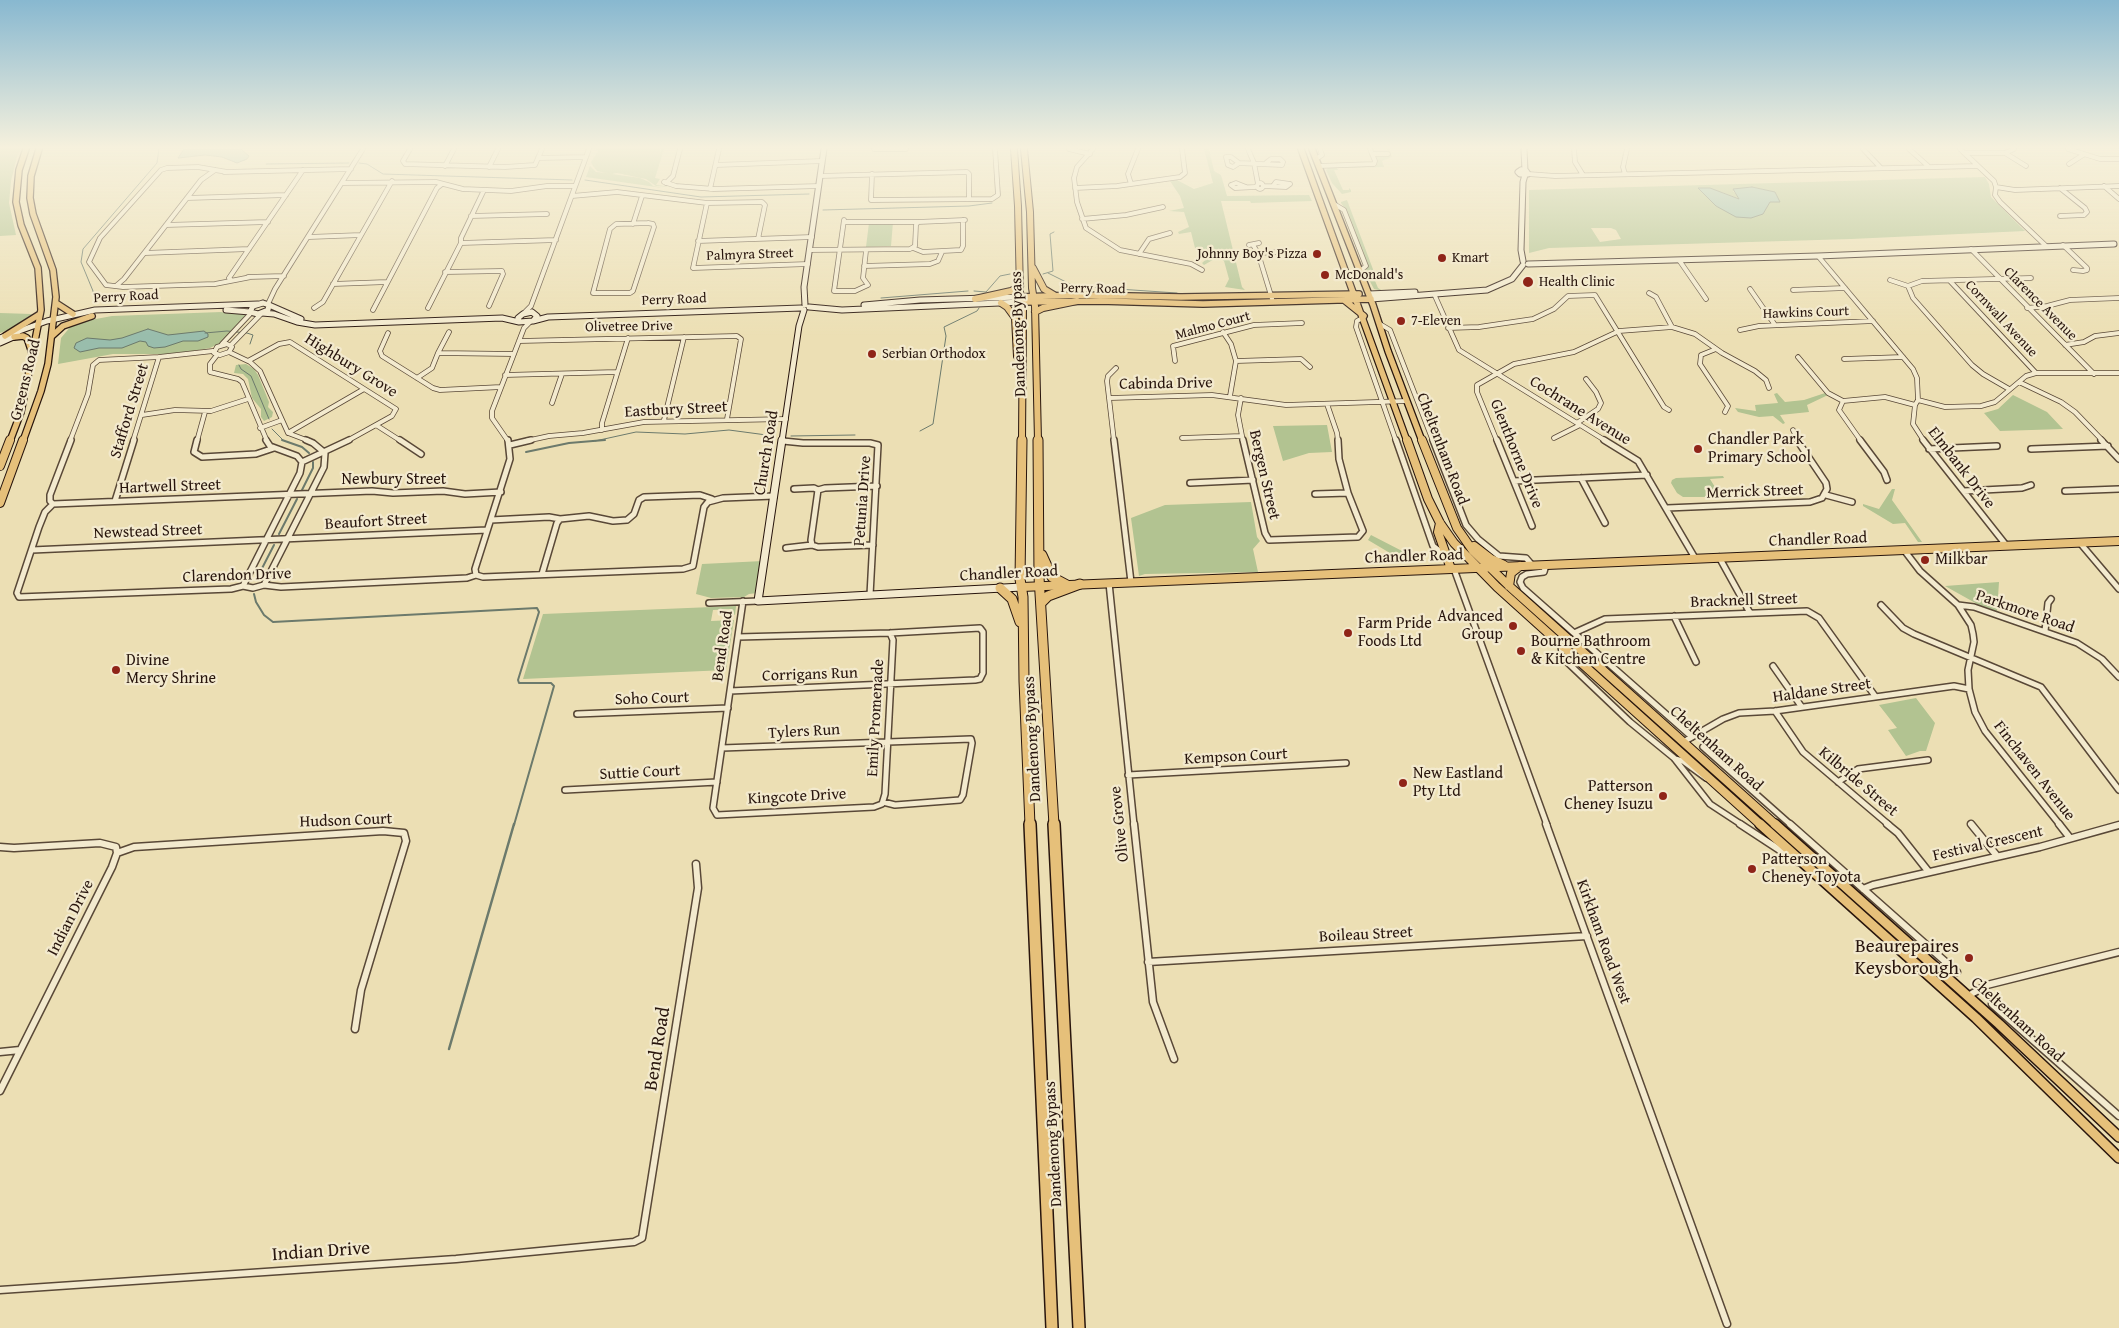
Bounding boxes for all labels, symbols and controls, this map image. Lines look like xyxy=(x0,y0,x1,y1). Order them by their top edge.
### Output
street label: Palmyra Street xyxy=(706,245,794,265)
place label: Johnny Boy's Pizza xyxy=(1197,246,1307,262)
marker: Johnny Boy's Pizza xyxy=(1311,248,1323,260)
place label: Kmart xyxy=(1452,250,1489,266)
marker: Kmart xyxy=(1436,252,1448,264)
street label: Clarence Avenue xyxy=(2000,264,2080,344)
place label: McDonald's xyxy=(1335,267,1403,283)
marker: McDonald's xyxy=(1319,269,1331,281)
street label: Dandenong Bypass xyxy=(1007,271,1031,397)
place label: Health Clinic xyxy=(1539,274,1615,290)
marker: Health Clinic xyxy=(1521,275,1535,289)
street label: Cornwall Avenue xyxy=(1961,277,2041,361)
street label: Perry Road xyxy=(1060,280,1126,298)
street label: Perry Road xyxy=(93,287,159,307)
street label: Perry Road xyxy=(641,290,707,310)
street label: Hawkins Court xyxy=(1763,303,1849,323)
street label: Malmo Court xyxy=(1174,308,1252,344)
place label: 7-Eleven xyxy=(1411,313,1461,329)
marker: 7-Eleven xyxy=(1395,315,1407,327)
street label: Olivetree Drive xyxy=(585,318,673,336)
street label: Highbury Grove xyxy=(301,330,401,402)
street label: Greens Road xyxy=(7,337,45,423)
place label: Serbian Orthodox xyxy=(882,346,986,362)
marker: Serbian Orthodox xyxy=(866,348,878,360)
street label: Stafford Street xyxy=(106,361,154,461)
street label: Cochrane Avenue xyxy=(1526,372,1634,450)
street label: Cabinda Drive xyxy=(1119,374,1213,394)
street label: Cheltenham Road xyxy=(1412,390,1472,508)
street label: Glenthorne Drive xyxy=(1485,397,1547,511)
street label: Eastbury Street xyxy=(624,398,728,422)
street label: Church Road xyxy=(751,409,783,497)
street label: Elmbank Drive xyxy=(1923,423,1999,513)
street label: Bergen Street xyxy=(1244,428,1284,522)
place label: Chandler Park Primary School xyxy=(1708,430,1811,468)
marker: Chandler Park Primary School xyxy=(1692,443,1704,455)
street label: Petunia Drive xyxy=(850,455,876,547)
street label: Newbury Street xyxy=(342,470,446,490)
street label: Hartwell Street xyxy=(119,476,221,498)
street label: Merrick Street xyxy=(1706,481,1804,503)
street label: Beaufort Street xyxy=(324,510,428,534)
street label: Newstead Street xyxy=(93,521,203,543)
street label: Chandler Road xyxy=(1769,529,1867,551)
street label: Chandler Road xyxy=(1365,546,1463,568)
place label: Milkbar xyxy=(1935,550,1988,570)
marker: Milkbar xyxy=(1919,554,1931,566)
street label: Chandler Road xyxy=(959,562,1059,586)
street label: Clarendon Drive xyxy=(182,565,292,587)
street label: Parkmore Road xyxy=(1973,586,2077,638)
street label: Bracknell Street xyxy=(1690,590,1798,612)
place label: Advanced Group xyxy=(1437,607,1503,645)
street label: Bend Road xyxy=(709,609,737,683)
place label: Farm Pride Foods Ltd xyxy=(1358,614,1432,652)
marker: Advanced Group xyxy=(1507,620,1519,632)
marker: Farm Pride Foods Ltd xyxy=(1342,627,1354,639)
place label: Bourne Bathroom & Kitchen Centre xyxy=(1531,632,1651,670)
marker: Bourne Bathroom & Kitchen Centre xyxy=(1515,645,1527,657)
place label: Divine Mercy Shrine xyxy=(126,651,216,689)
street label: Emily Promenade xyxy=(863,659,889,777)
marker: Divine Mercy Shrine xyxy=(110,664,122,676)
street label: Corrigans Run xyxy=(762,664,858,686)
street label: Haldane Street xyxy=(1772,675,1872,707)
street label: Dandenong Bypass xyxy=(1020,676,1046,802)
street label: Soho Court xyxy=(614,688,690,710)
street label: Cheltenham Road xyxy=(1666,702,1766,796)
street label: Finchaven Avenue xyxy=(1989,717,2079,825)
street label: Tylers Run xyxy=(767,721,841,743)
street label: Kilbride Street xyxy=(1814,743,1902,821)
street label: Kempson Court xyxy=(1184,745,1288,769)
street label: Suttie Court xyxy=(599,761,681,785)
place label: New Eastland Pty Ltd xyxy=(1413,764,1503,802)
marker: New Eastland Pty Ltd xyxy=(1397,777,1409,789)
place label: Patterson Cheney Isuzu xyxy=(1564,777,1653,815)
street label: Kingcote Drive xyxy=(747,785,847,809)
street label: Olive Grove xyxy=(1106,785,1134,863)
marker: Patterson Cheney Isuzu xyxy=(1657,790,1669,802)
street label: Hudson Court xyxy=(299,810,393,832)
street label: Festival Crescent xyxy=(1931,822,2045,866)
place label: Patterson Cheney Toyota xyxy=(1762,850,1861,888)
marker: Patterson Cheney Toyota xyxy=(1746,863,1758,875)
street label: Indian Drive xyxy=(44,877,98,959)
street label: Kirkham Road West xyxy=(1572,877,1634,1007)
street label: Boileau Street xyxy=(1319,923,1413,947)
place label: Beaurepaires Keysborough xyxy=(1855,936,1959,980)
marker: Beaurepaires Keysborough xyxy=(1963,952,1975,964)
street label: Cheltenham Road xyxy=(1967,973,2067,1067)
street label: Bend Road xyxy=(640,1006,676,1092)
street label: Dandenong Bypass xyxy=(1041,1081,1067,1207)
street label: Indian Drive xyxy=(271,1237,371,1267)

